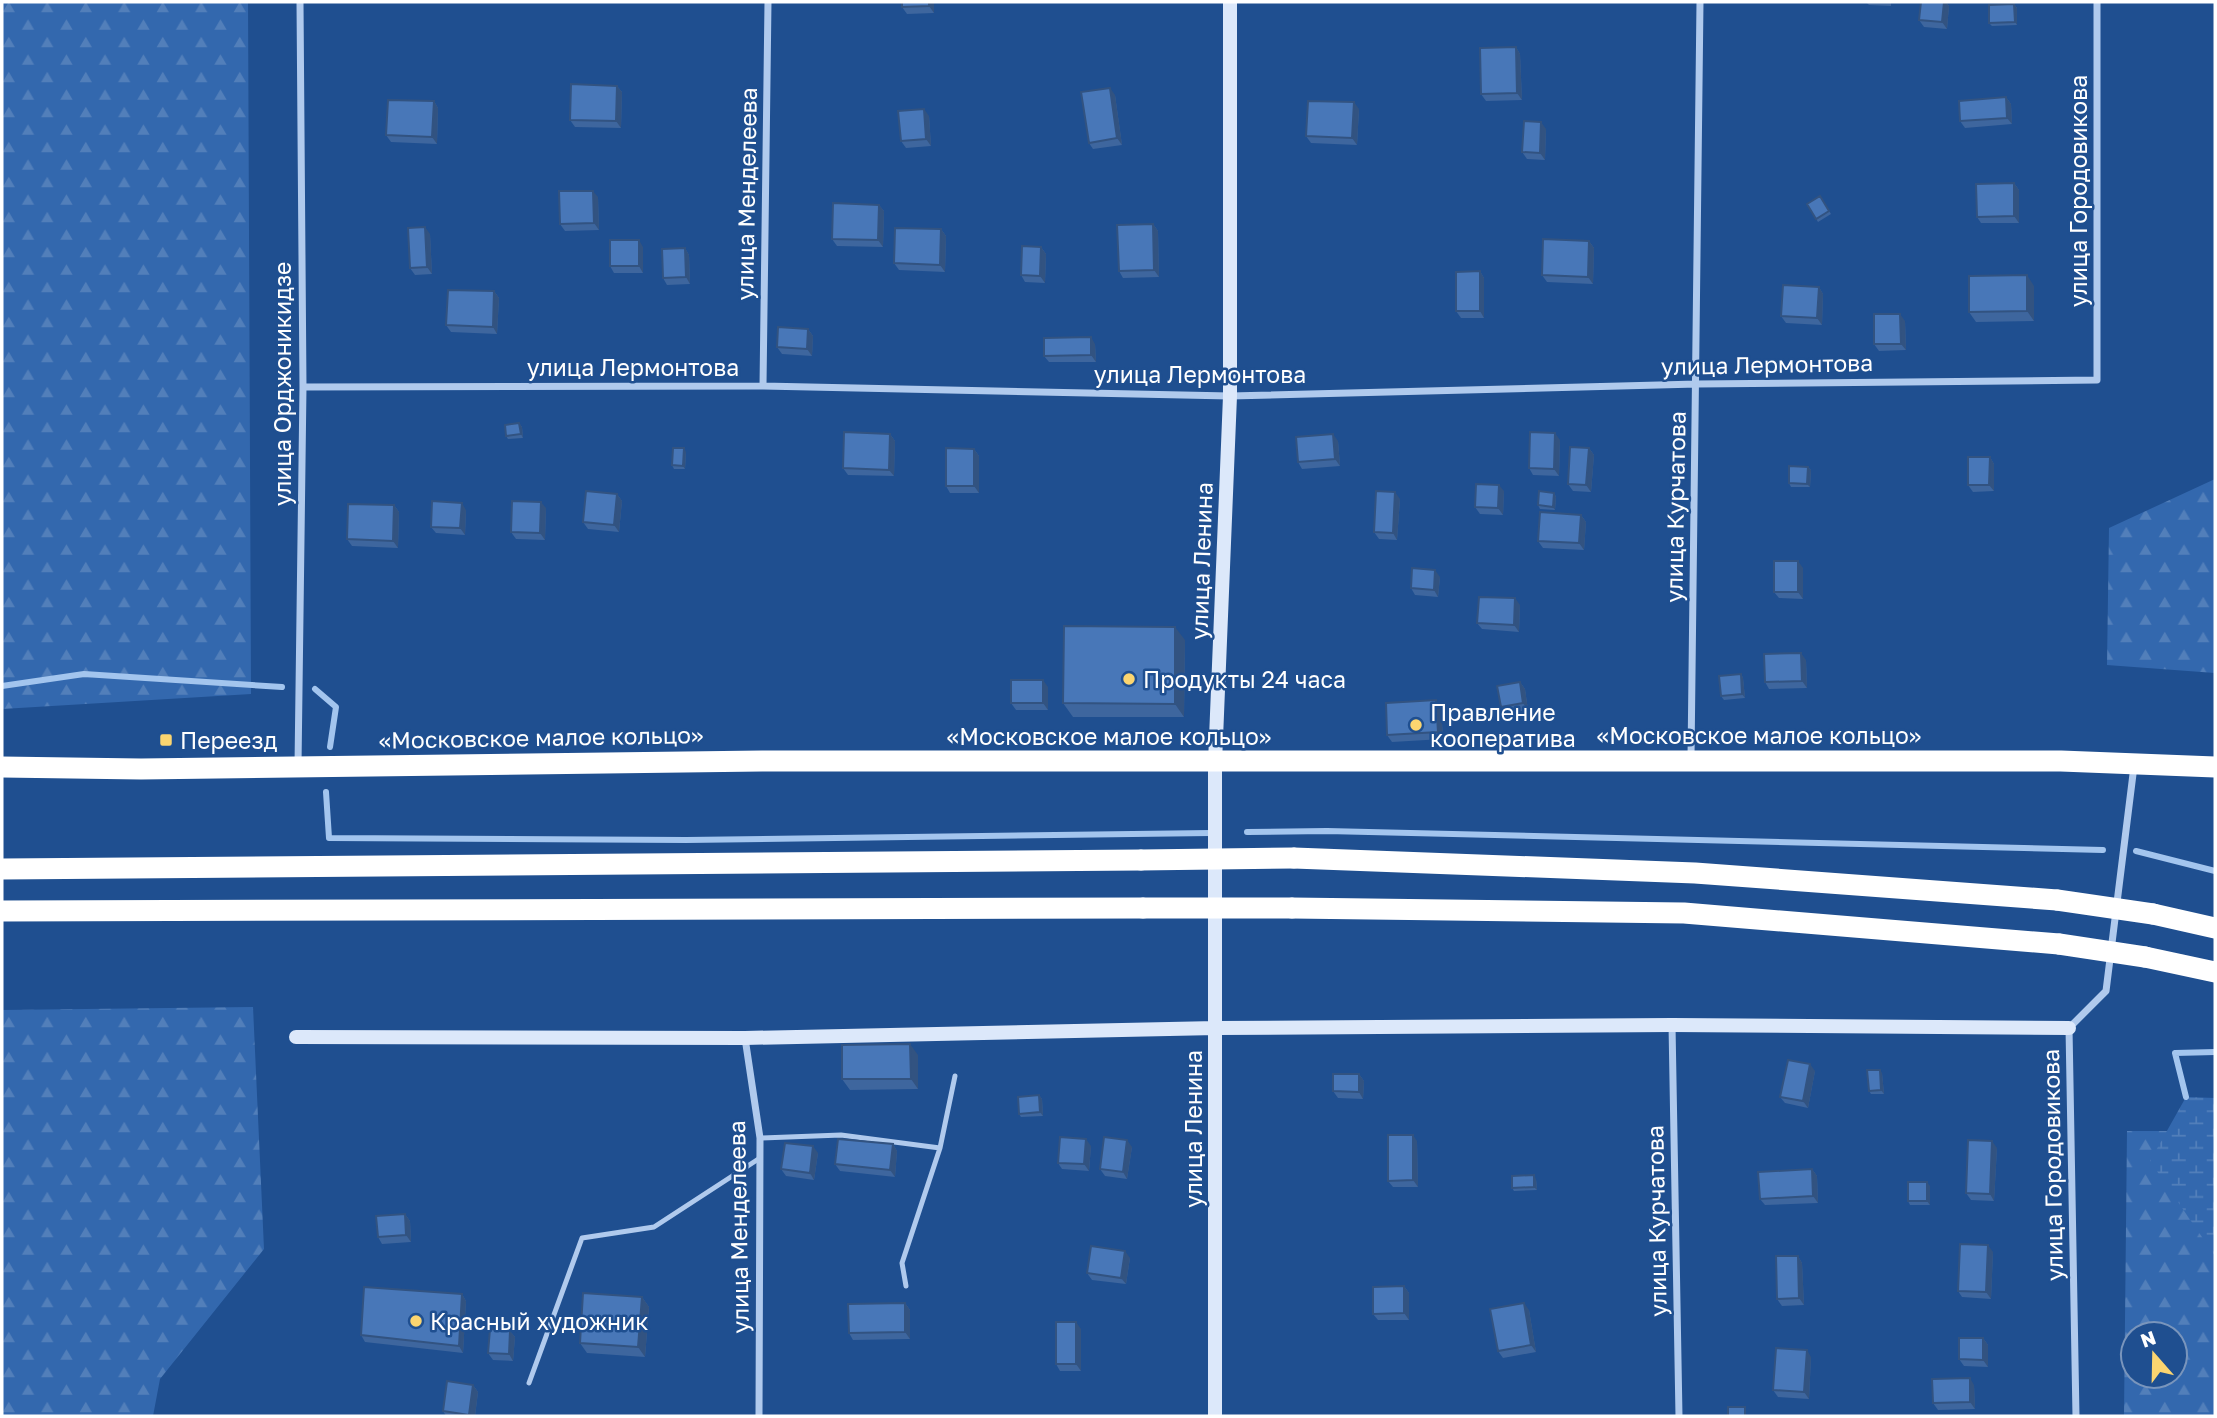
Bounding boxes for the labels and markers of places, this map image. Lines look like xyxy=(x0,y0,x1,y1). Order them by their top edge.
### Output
place label: Продукты 24 часа xyxy=(1143,665,1346,693)
marker: Продукты 24 часа xyxy=(1121,671,1137,687)
place label: Правление кооператива xyxy=(1430,698,1576,752)
marker: Правление кооператива xyxy=(1408,717,1424,733)
place label: Переезд xyxy=(180,726,277,754)
marker: Переезд xyxy=(158,732,174,748)
place label: Красный художник xyxy=(430,1307,648,1335)
marker: Красный художник xyxy=(408,1313,424,1329)

